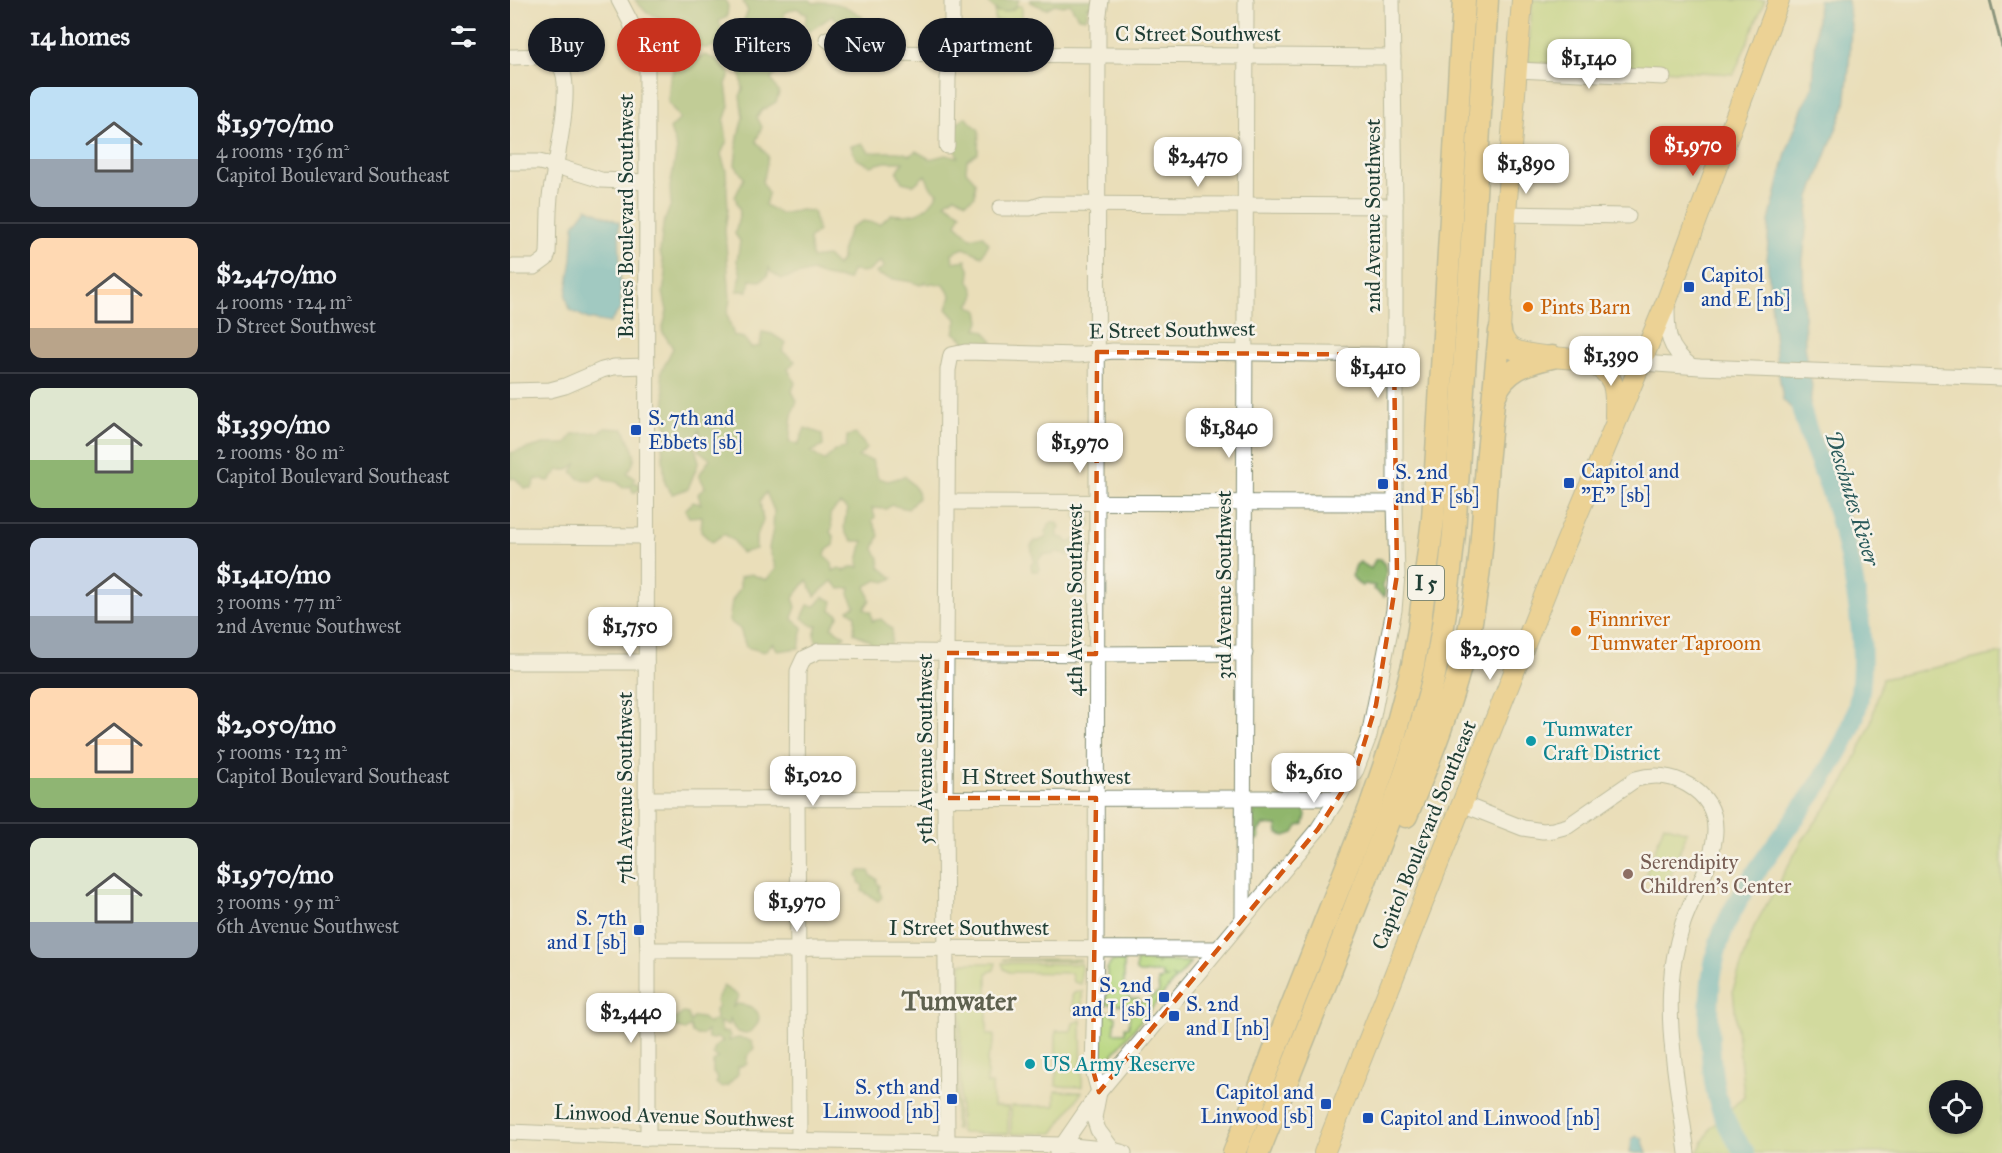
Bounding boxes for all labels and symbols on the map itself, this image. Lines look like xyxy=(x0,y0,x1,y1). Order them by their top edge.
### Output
street label: C Street Southwest xyxy=(1115,21,1281,47)
pin: $1,140 xyxy=(1540,39,1638,90)
street label: Barnes Boulevard Southwest xyxy=(613,93,639,339)
street label: 2nd Avenue Southwest xyxy=(1360,118,1386,313)
pin: $1,970 xyxy=(1644,126,1742,177)
pin: $2,470 xyxy=(1149,137,1247,188)
pin: $1,890 xyxy=(1477,144,1575,195)
place label: Capitol and E [nb] xyxy=(1701,262,1791,312)
marker: Capitol and E [nb] xyxy=(1682,280,1696,294)
place label: Pints Barn xyxy=(1540,294,1631,320)
marker: Pints Barn xyxy=(1521,300,1535,314)
street label: E Street Southwest xyxy=(1088,316,1256,344)
pin: $1,390 xyxy=(1562,336,1660,387)
pin: $1,410 xyxy=(1329,348,1427,399)
place label: S. 7th and Ebbets [sb] xyxy=(648,405,743,455)
pin: $1,840 xyxy=(1180,408,1278,459)
marker: S. 7th and Ebbets [sb] xyxy=(629,423,643,437)
pin: $1,970 xyxy=(1031,423,1129,474)
water label: Deschutes River xyxy=(1819,427,1886,571)
place label: Capitol and "E" [sb] xyxy=(1581,458,1680,508)
place label: S. 2nd and F [sb] xyxy=(1395,459,1480,509)
marker: Capitol and "E" [sb] xyxy=(1562,476,1576,490)
marker: S. 2nd and F [sb] xyxy=(1376,477,1390,491)
street label: 3rd Avenue Southwest xyxy=(1211,490,1237,680)
street label: 4th Avenue Southwest xyxy=(1062,503,1088,697)
road number: I 5 xyxy=(1408,566,1444,600)
place label: Finnriver Tumwater Taproom xyxy=(1588,606,1761,656)
pin: $1,750 xyxy=(581,607,679,658)
marker: Finnriver Tumwater Taproom xyxy=(1569,624,1583,638)
pin: $2,050 xyxy=(1441,630,1539,681)
street label: 5th Avenue Southwest xyxy=(912,653,938,845)
street label: 7th Avenue Southwest xyxy=(612,691,638,884)
street label: Capitol Boulevard Southeast xyxy=(1366,716,1482,954)
place label: Tumwater Craft District xyxy=(1543,716,1661,766)
marker: Tumwater Craft District xyxy=(1524,734,1538,748)
pin: $2,610 xyxy=(1265,753,1363,804)
pin: $1,020 xyxy=(764,756,862,807)
street label: H Street Southwest xyxy=(961,764,1131,790)
place label: Serendipity Children's Center xyxy=(1640,849,1792,899)
marker: Serendipity Children's Center xyxy=(1621,867,1635,881)
pin: $1,970 xyxy=(748,882,846,933)
place label: S. 7th and I [sb] xyxy=(547,905,627,955)
street label: I Street Southwest xyxy=(889,915,1050,941)
marker: S. 7th and I [sb] xyxy=(632,923,646,937)
place label: S. 2nd and I [sb] xyxy=(1072,972,1152,1022)
district label: Tumwater xyxy=(901,984,1017,1017)
marker: S. 2nd and I [sb] xyxy=(1157,990,1171,1004)
place label: S. 2nd and I [nb] xyxy=(1186,991,1270,1041)
pin: $2,440 xyxy=(582,993,680,1044)
marker: S. 2nd and I [nb] xyxy=(1167,1009,1181,1023)
place label: US Army Reserve xyxy=(1042,1051,1195,1077)
marker: US Army Reserve xyxy=(1023,1057,1037,1071)
place label: S. 5th and Linwood [nb] xyxy=(823,1074,940,1124)
place label: Capitol and Linwood [sb] xyxy=(1200,1079,1314,1129)
marker: S. 5th and Linwood [nb] xyxy=(945,1092,959,1106)
marker: Capitol and Linwood [sb] xyxy=(1319,1097,1333,1111)
street label: Linwood Avenue Southwest xyxy=(553,1099,795,1133)
place label: Capitol and Linwood [nb] xyxy=(1380,1105,1600,1131)
marker: Capitol and Linwood [nb] xyxy=(1361,1111,1375,1125)

